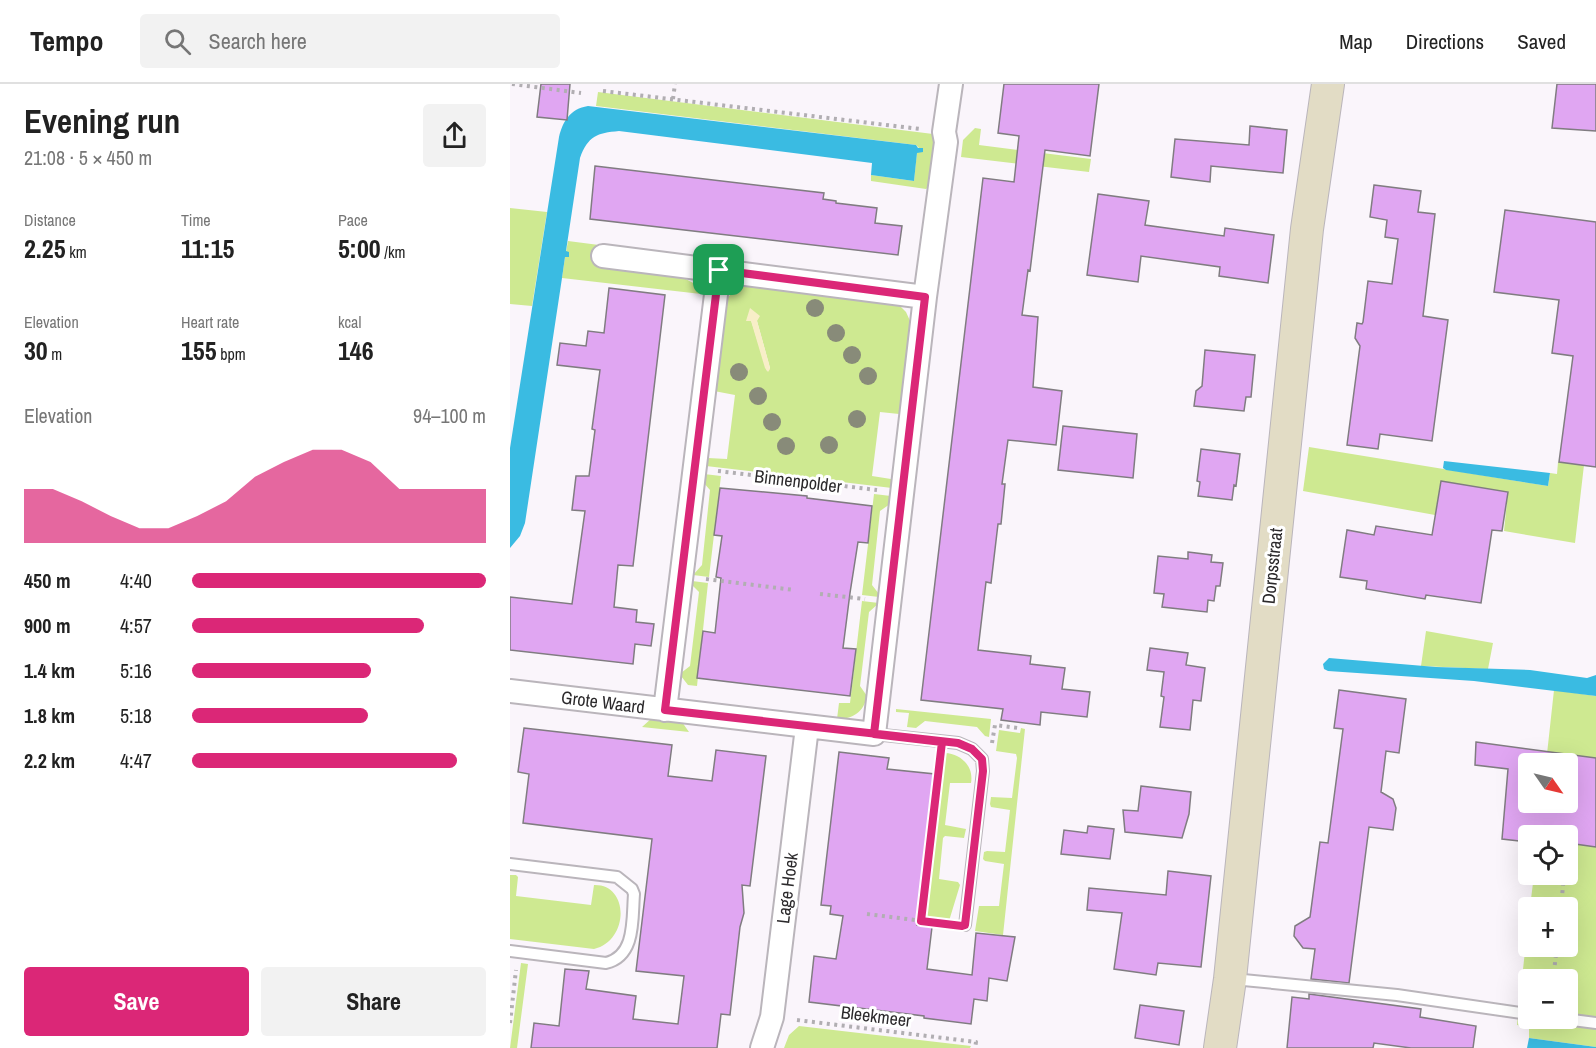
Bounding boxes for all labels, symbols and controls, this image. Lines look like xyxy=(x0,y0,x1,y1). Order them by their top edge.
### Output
search box xyxy=(140,14,560,68)
text: Tempo xyxy=(30,22,104,60)
icon: search xyxy=(161,25,194,58)
text: Search here xyxy=(209,26,307,56)
text: Map xyxy=(1339,27,1373,56)
text: Directions xyxy=(1406,27,1484,56)
text: Saved xyxy=(1517,27,1566,56)
text: Evening run xyxy=(24,99,180,143)
button: share xyxy=(423,104,486,167)
text: 21:08 · 5 × 450 m xyxy=(24,144,152,171)
text: Distance xyxy=(24,209,76,231)
text: Time xyxy=(181,209,211,231)
text: Pace xyxy=(338,209,368,231)
text: 2.25 xyxy=(24,231,66,266)
text: 11:15 xyxy=(181,231,234,266)
text: 5:00 xyxy=(338,231,381,266)
text: km xyxy=(66,241,87,263)
text: /km xyxy=(381,241,405,263)
pin xyxy=(693,244,744,295)
icon: arrive xyxy=(702,253,735,286)
text: Elevation xyxy=(24,311,79,333)
text: Heart rate xyxy=(181,311,239,333)
text: kcal xyxy=(338,311,361,333)
text: 30 xyxy=(24,333,48,368)
text: 155 xyxy=(181,333,217,368)
text: 146 xyxy=(338,333,374,368)
text: m xyxy=(48,343,62,365)
text: bpm xyxy=(217,343,246,365)
text: Elevation xyxy=(24,402,92,429)
text: 94–100 m xyxy=(413,402,486,429)
street label: Binnenpolder xyxy=(753,463,843,499)
street label: Dorpsstraat xyxy=(1256,527,1288,605)
text: 450 m xyxy=(24,567,71,594)
text: 4:40 xyxy=(120,567,152,594)
text: 900 m xyxy=(24,612,71,639)
text: 4:57 xyxy=(120,612,152,639)
text: 1.4 km xyxy=(24,657,75,684)
text: 5:16 xyxy=(120,657,152,684)
street label: Grote Waard xyxy=(560,684,646,720)
text: 1.8 km xyxy=(24,702,75,729)
text: 5:18 xyxy=(120,702,152,729)
text: 2.2 km xyxy=(24,747,75,774)
text: 4:47 xyxy=(120,747,152,774)
north arrow xyxy=(1518,753,1578,813)
map controls xyxy=(1518,753,1578,1029)
button: locate xyxy=(1518,825,1578,885)
street label: Lage Hoek xyxy=(770,850,804,925)
button: + xyxy=(1518,897,1578,957)
button: Save xyxy=(24,967,249,1036)
button: Share xyxy=(261,967,486,1036)
button: − xyxy=(1518,969,1578,1029)
street label: Bleekmeer xyxy=(839,999,913,1033)

